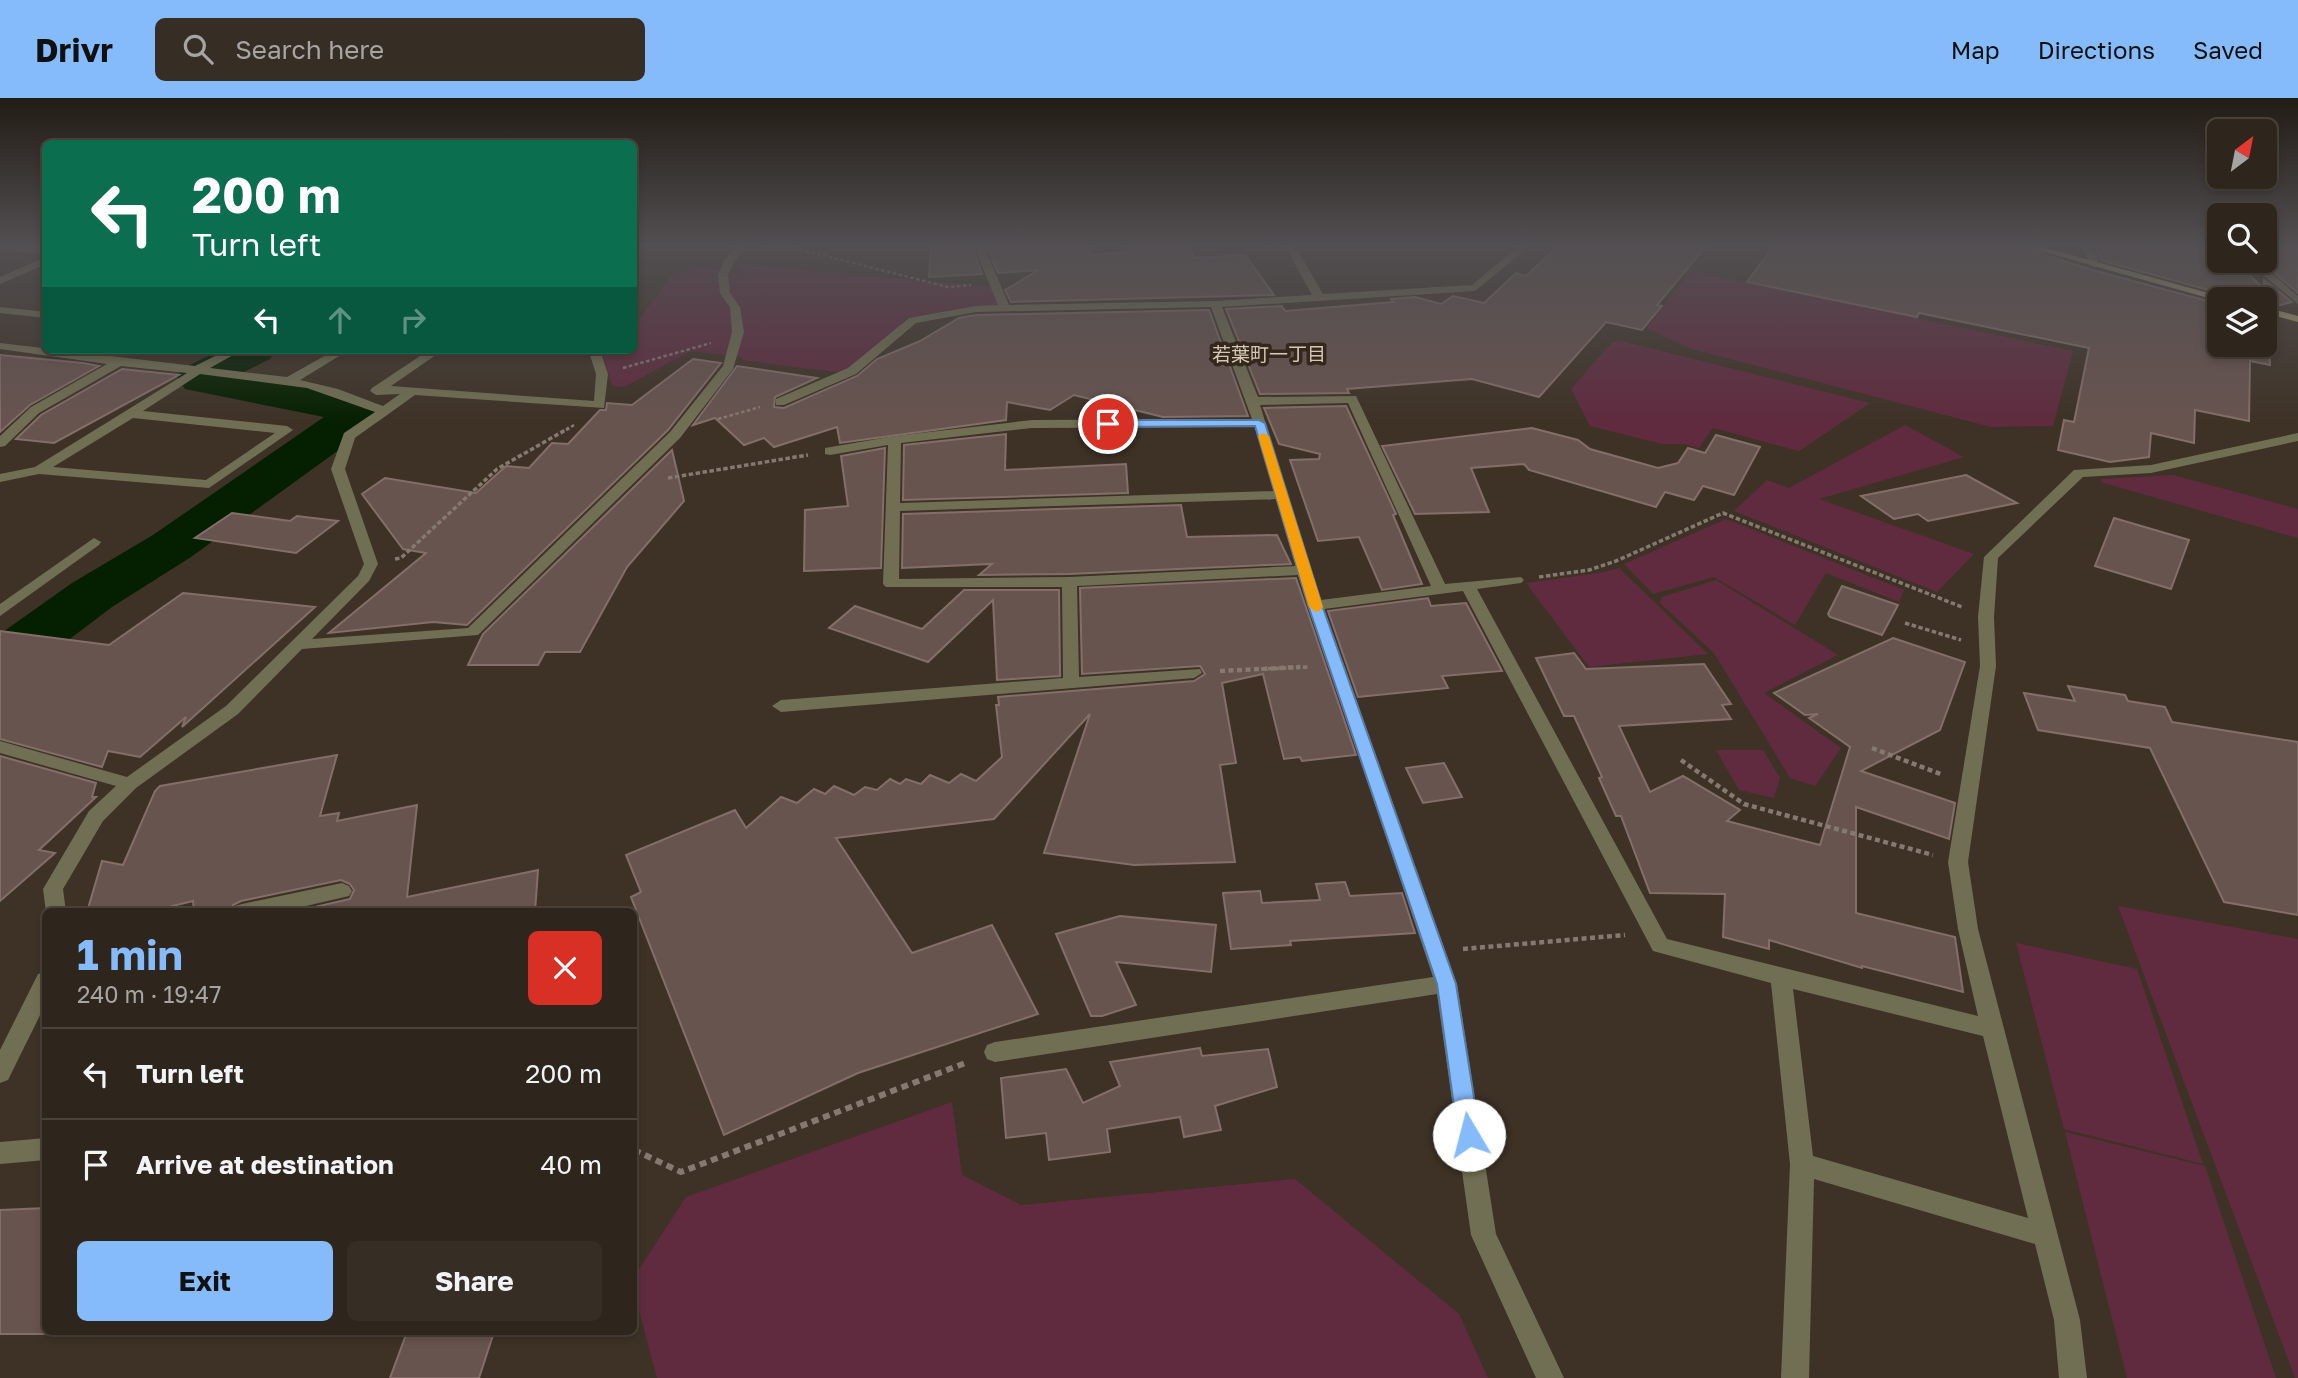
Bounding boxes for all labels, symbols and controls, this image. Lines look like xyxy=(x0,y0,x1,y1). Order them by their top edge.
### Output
search box xyxy=(155,18,645,81)
text: Drivr xyxy=(35,30,113,69)
icon: search xyxy=(179,30,217,68)
text: Search here xyxy=(235,34,384,65)
text: Map xyxy=(1951,35,2000,64)
text: Directions xyxy=(2038,35,2155,64)
text: Saved xyxy=(2193,35,2263,64)
north arrow xyxy=(2207,119,2277,189)
map controls xyxy=(2207,119,2277,357)
text: 200 m xyxy=(192,165,341,224)
icon: left xyxy=(77,168,168,259)
button: search xyxy=(2207,203,2277,273)
text: Turn left xyxy=(192,225,321,263)
button: layers xyxy=(2207,287,2277,357)
icon: left xyxy=(248,301,286,339)
icon: ahead xyxy=(321,301,359,339)
icon: right xyxy=(394,301,432,339)
district label: 若葉町一丁目 xyxy=(1212,342,1326,365)
pin xyxy=(1078,394,1138,454)
icon: arrive xyxy=(1089,405,1127,443)
text: 1 min xyxy=(77,929,183,979)
button: close xyxy=(528,931,602,1005)
text: 240 m · 19:47 xyxy=(77,980,221,1008)
icon: left xyxy=(77,1055,115,1093)
text: Turn left xyxy=(136,1058,244,1089)
text: 200 m xyxy=(525,1058,602,1089)
position arrow xyxy=(1432,1098,1506,1172)
icon: arrive xyxy=(77,1146,115,1184)
text: Arrive at destination xyxy=(136,1149,394,1180)
text: 40 m xyxy=(541,1149,602,1180)
button: Exit xyxy=(77,1241,333,1321)
button: Share xyxy=(347,1241,602,1321)

